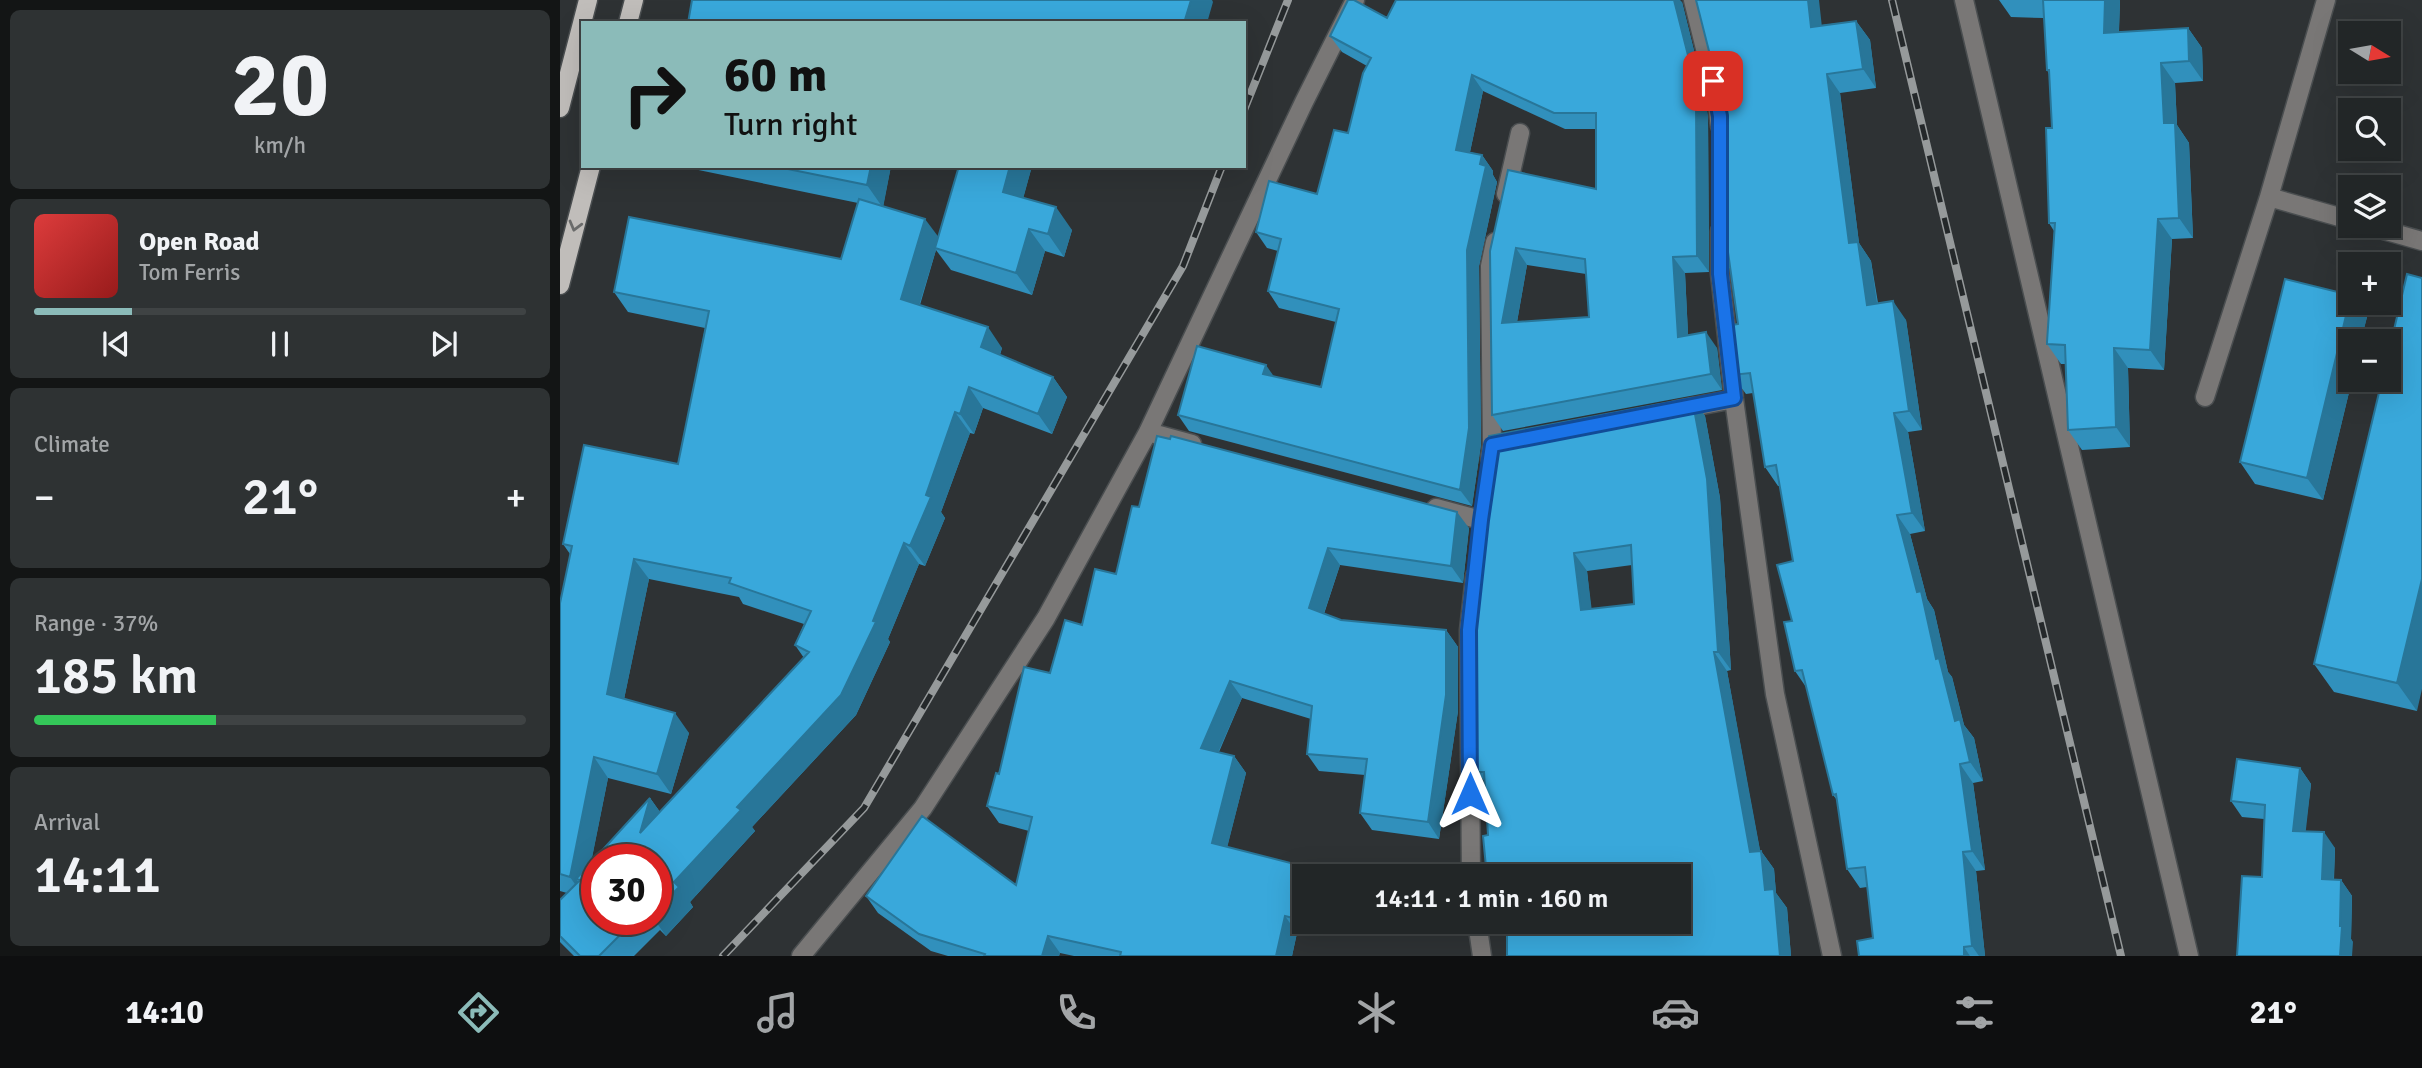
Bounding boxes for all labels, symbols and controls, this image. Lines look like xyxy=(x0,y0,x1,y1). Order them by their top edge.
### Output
north arrow xyxy=(2338,21,2401,84)
map controls xyxy=(2338,21,2401,392)
text: 20 xyxy=(231,29,329,142)
text: 60 m xyxy=(724,45,827,105)
icon: right xyxy=(609,49,700,140)
pin xyxy=(1683,51,1743,111)
icon: arrive xyxy=(1694,62,1732,100)
button: search xyxy=(2338,98,2401,161)
text: Turn right xyxy=(724,105,857,144)
text: km/h xyxy=(254,131,306,160)
button: layers xyxy=(2338,175,2401,238)
one-way arrow xyxy=(569,220,583,232)
text: Open Road xyxy=(139,226,260,258)
button: + xyxy=(2338,252,2401,315)
text: Tom Ferris xyxy=(139,258,240,287)
icon: previous xyxy=(97,325,135,363)
icon: pause xyxy=(261,325,299,363)
icon: next xyxy=(425,325,463,363)
button: − xyxy=(2338,329,2401,392)
text: Climate xyxy=(34,430,110,459)
text: 21° xyxy=(242,465,318,529)
text: − xyxy=(34,474,55,521)
text: + xyxy=(505,474,526,521)
text: Range · 37% xyxy=(34,609,158,638)
text: 185 km xyxy=(34,644,198,708)
position arrow xyxy=(1433,757,1507,831)
text: Arrival xyxy=(34,808,100,837)
text: 14:11 xyxy=(34,843,161,907)
speed limit sign: 30 xyxy=(581,844,672,935)
text: 14:11 · 1 min · 160 m xyxy=(1375,883,1608,915)
icon: directions xyxy=(454,988,503,1037)
icon: music xyxy=(753,988,802,1037)
icon: phone xyxy=(1052,988,1101,1037)
icon: climate xyxy=(1352,988,1401,1037)
icon: car xyxy=(1651,988,1700,1037)
icon: filters xyxy=(1950,988,1999,1037)
text: 14:10 xyxy=(125,993,204,1032)
text: 21° xyxy=(2249,993,2297,1032)

